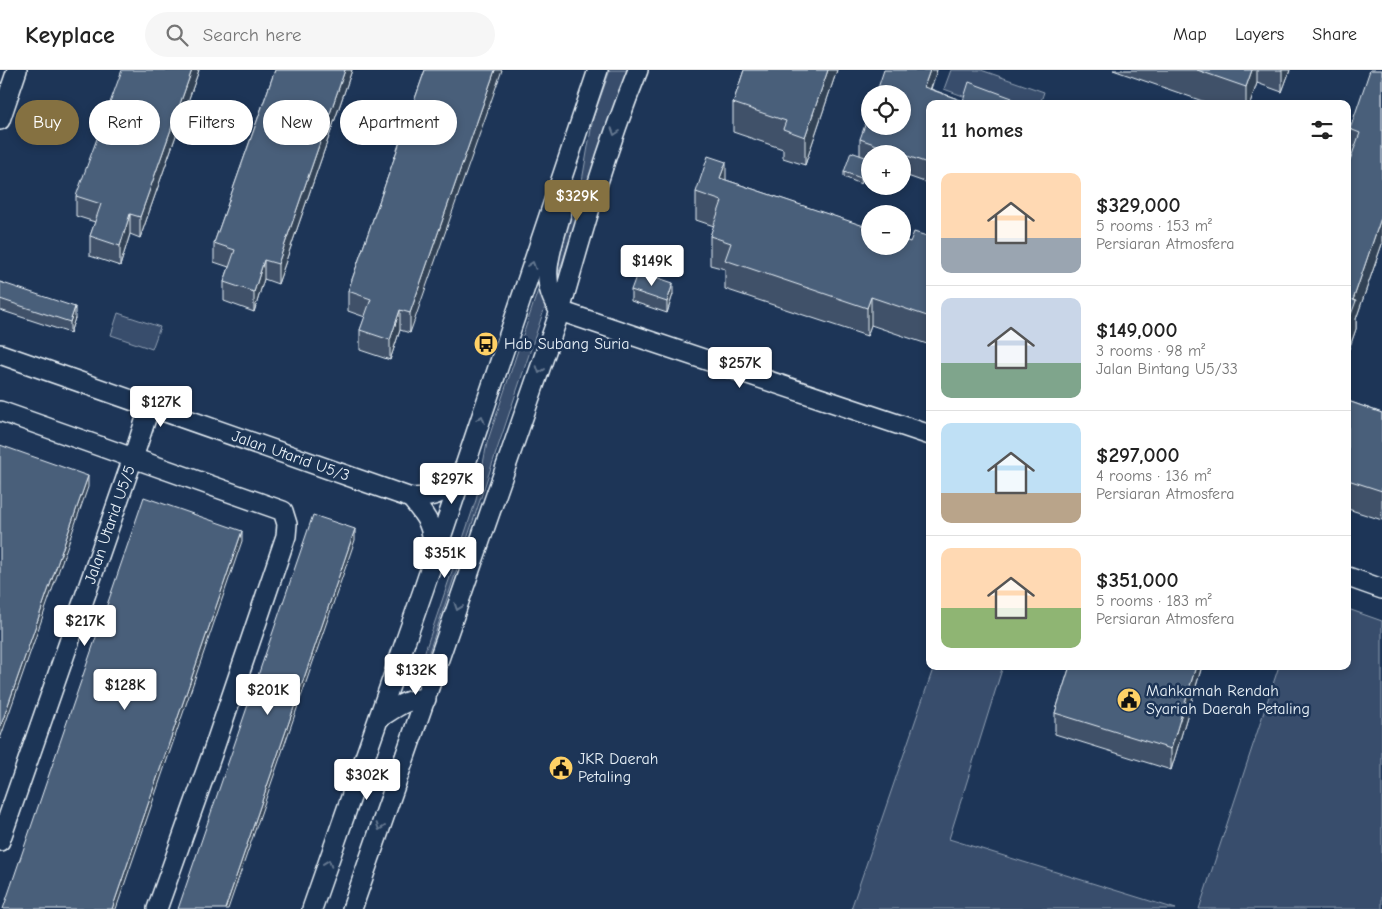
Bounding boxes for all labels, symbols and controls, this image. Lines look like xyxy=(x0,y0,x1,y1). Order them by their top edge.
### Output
search box xyxy=(145,12,495,57)
text: Keyplace xyxy=(25,21,115,49)
icon: search xyxy=(163,21,191,49)
text: Search here xyxy=(203,24,302,46)
text: Map xyxy=(1173,24,1207,45)
text: Layers xyxy=(1235,24,1284,45)
text: Share xyxy=(1312,24,1357,45)
map controls xyxy=(861,85,911,255)
button: locate xyxy=(861,85,911,135)
chip: Buy xyxy=(15,100,79,145)
chip: Rent xyxy=(89,100,160,145)
chip: Filters xyxy=(170,100,253,145)
chip: New xyxy=(263,100,330,145)
chip: Apartment xyxy=(340,100,457,145)
icon: filters xyxy=(1308,116,1336,144)
text: 11 homes xyxy=(941,118,1023,142)
one-way arrow xyxy=(611,127,621,136)
button: + xyxy=(861,145,911,195)
pin: $329K xyxy=(542,180,612,222)
text: $329K xyxy=(556,187,598,205)
icon: home xyxy=(981,193,1041,253)
text: $329,000 xyxy=(1096,193,1180,217)
button: − xyxy=(861,205,911,255)
text: 5 rooms · 153 m² xyxy=(1096,217,1212,235)
text: Persiaran Atmosfera xyxy=(1096,235,1234,253)
pin: $149K xyxy=(617,244,687,287)
text: $149K xyxy=(632,252,672,270)
one-way arrow xyxy=(526,261,536,270)
icon: home xyxy=(981,318,1041,378)
text: $149,000 xyxy=(1096,318,1178,342)
bus stop icon: Hab Subang Suria xyxy=(473,331,499,357)
place label: Hab Subang Suria xyxy=(504,335,629,353)
text: 3 rooms · 98 m² xyxy=(1096,342,1205,360)
pin: $257K xyxy=(705,346,775,389)
text: $257K xyxy=(719,354,761,372)
text: Jalan Bintang U5/33 xyxy=(1096,360,1238,378)
one-way arrow xyxy=(536,366,546,374)
pin: $127K xyxy=(126,386,196,428)
text: $127K xyxy=(141,393,181,411)
one-way arrow xyxy=(475,415,485,424)
street label: Jalan Utarid U5/3 xyxy=(229,427,352,485)
icon: home xyxy=(981,443,1041,503)
text: $297,000 xyxy=(1096,443,1180,467)
pin: $297K xyxy=(417,462,487,505)
street label: Jalan Utarid U5/5 xyxy=(81,463,139,586)
text: 4 rooms · 136 m² xyxy=(1096,467,1211,485)
text: $297K xyxy=(431,470,473,488)
text: Persiaran Atmosfera xyxy=(1096,485,1234,503)
pin: $351K xyxy=(410,536,480,579)
text: $351K xyxy=(424,544,466,562)
icon: home xyxy=(981,568,1041,628)
text: $351,000 xyxy=(1096,568,1178,592)
text: 5 rooms · 183 m² xyxy=(1096,592,1212,610)
one-way arrow xyxy=(454,602,464,610)
pin: $217K xyxy=(50,604,120,647)
text: Persiaran Atmosfera xyxy=(1096,610,1234,628)
text: $217K xyxy=(65,612,105,630)
pin: $132K xyxy=(381,654,451,696)
text: $132K xyxy=(396,661,436,679)
pin: $128K xyxy=(90,668,160,711)
pin: $201K xyxy=(233,674,303,716)
text: $128K xyxy=(104,676,146,694)
text: $201K xyxy=(247,681,289,699)
place label: Mahkamah Rendah Syariah Daerah Petaling xyxy=(1146,682,1310,718)
public building icon: Mahkamah Rendah Syariah Daerah Petaling xyxy=(1116,687,1142,713)
place label: JKR Daerah Petaling xyxy=(578,750,658,786)
public building icon: JKR Daerah Petaling xyxy=(548,755,574,781)
pin: $302K xyxy=(332,758,402,801)
text: $302K xyxy=(345,766,389,784)
one-way arrow xyxy=(376,823,386,831)
one-way arrow xyxy=(322,859,332,868)

